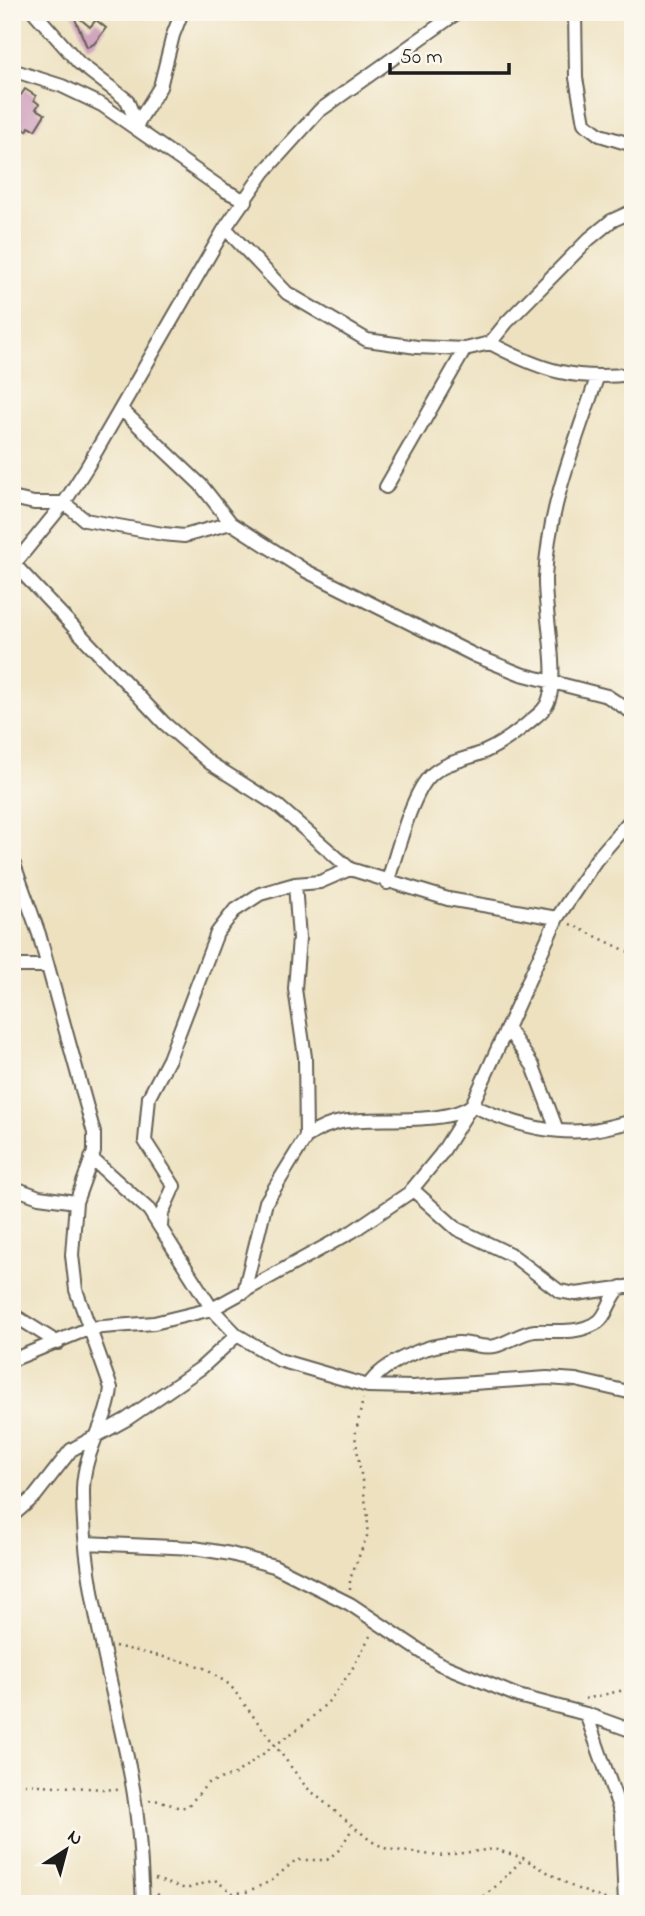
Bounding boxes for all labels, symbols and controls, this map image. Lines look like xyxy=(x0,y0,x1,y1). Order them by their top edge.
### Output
scale bar xyxy=(390,32,508,76)
text: 50 m xyxy=(400,43,443,73)
north arrow xyxy=(32,1814,102,1884)
text: N xyxy=(61,1824,88,1853)

